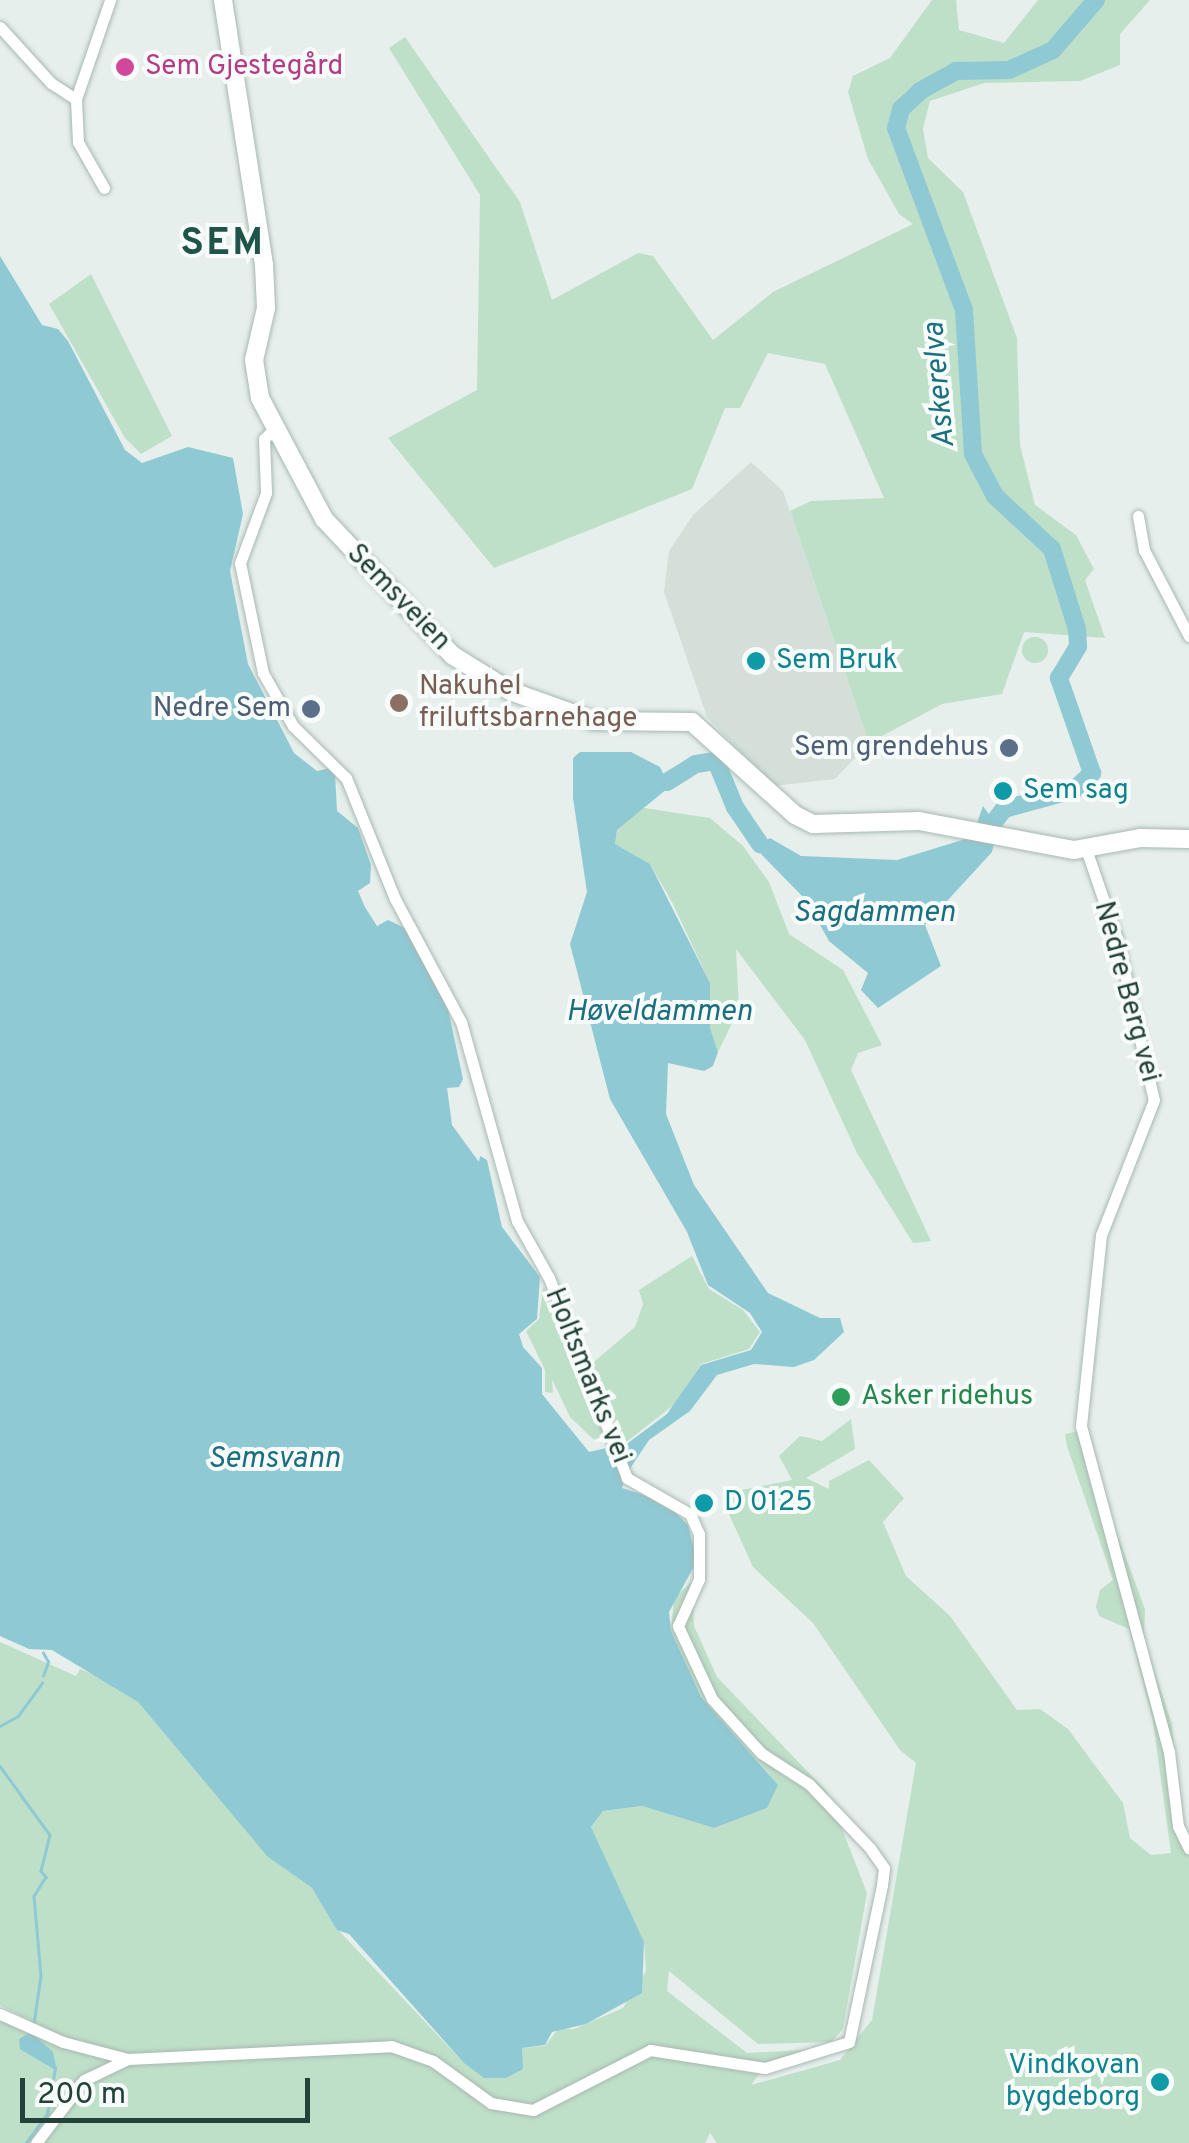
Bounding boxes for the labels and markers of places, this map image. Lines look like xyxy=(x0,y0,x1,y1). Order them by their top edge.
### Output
place label: Sem Gjestegård xyxy=(145,50,343,84)
marker: Sem Gjestegård xyxy=(114,56,136,78)
place label: Sem Bruk xyxy=(776,644,898,678)
marker: Sem Bruk xyxy=(745,650,767,672)
place label: Nakuhel friluftsbarnehage xyxy=(419,670,637,736)
place label: Nedre Sem xyxy=(153,692,291,726)
marker: Nakuhel friluftsbarnehage xyxy=(388,692,410,714)
marker: Nedre Sem xyxy=(300,698,322,720)
place label: Sem grendehus xyxy=(794,731,989,765)
marker: Sem grendehus xyxy=(998,737,1020,759)
place label: Sem sag xyxy=(1023,774,1129,808)
marker: Sem sag xyxy=(992,780,1014,802)
place label: Asker ridehus xyxy=(861,1380,1033,1414)
marker: Asker ridehus xyxy=(830,1386,852,1408)
place label: D 0125 xyxy=(724,1486,813,1520)
marker: D 0125 xyxy=(693,1492,715,1514)
place label: Vindkovan bygdeborg xyxy=(1006,2049,1140,2115)
marker: Vindkovan bygdeborg xyxy=(1149,2071,1171,2093)

